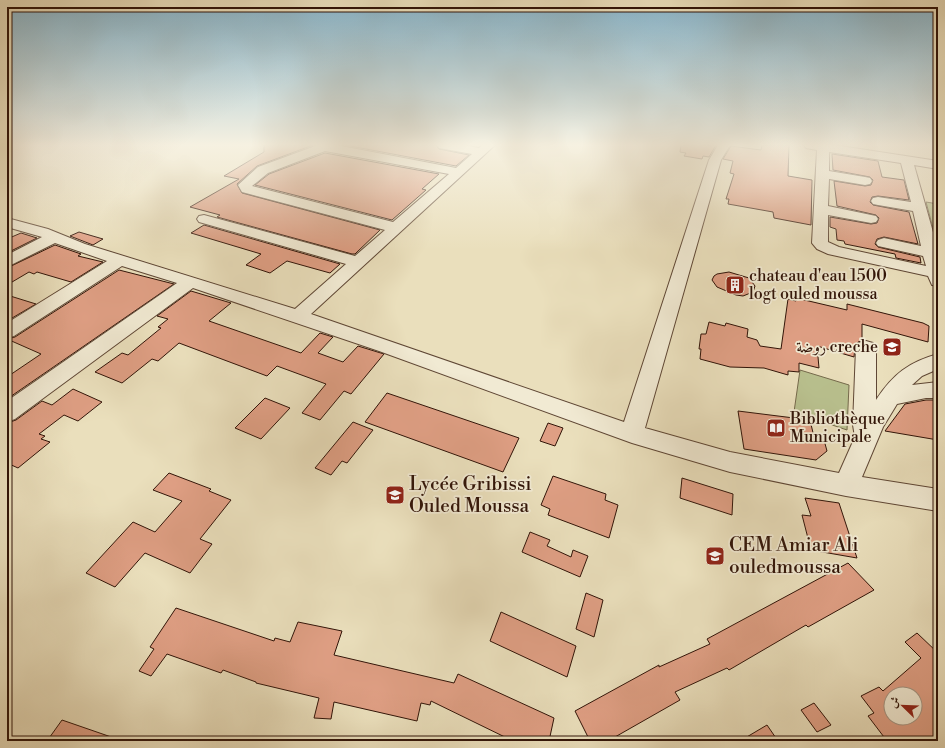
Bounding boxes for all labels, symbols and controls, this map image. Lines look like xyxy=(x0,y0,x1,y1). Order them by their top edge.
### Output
place label: chateau d'eau 1500 logt ouled moussa xyxy=(749,266,887,304)
building icon: chateau d'eau 1500 logt ouled moussa xyxy=(724,274,746,296)
school or university icon: روضة creche xyxy=(881,336,903,358)
place label: روضة creche xyxy=(796,337,878,357)
place label: Bibliothèque Municipale xyxy=(789,409,885,447)
library icon: Bibliothèque Municipale xyxy=(765,417,787,439)
place label: Lycée Gribissi Ouled Moussa xyxy=(409,472,531,518)
school or university icon: Lycée Gribissi Ouled Moussa xyxy=(384,484,406,506)
place label: CEM Amiar Ali ouledmoussa xyxy=(729,533,859,579)
school or university icon: CEM Amiar Ali ouledmoussa xyxy=(704,545,726,567)
north arrow xyxy=(883,686,923,726)
text: ش xyxy=(886,695,903,710)

